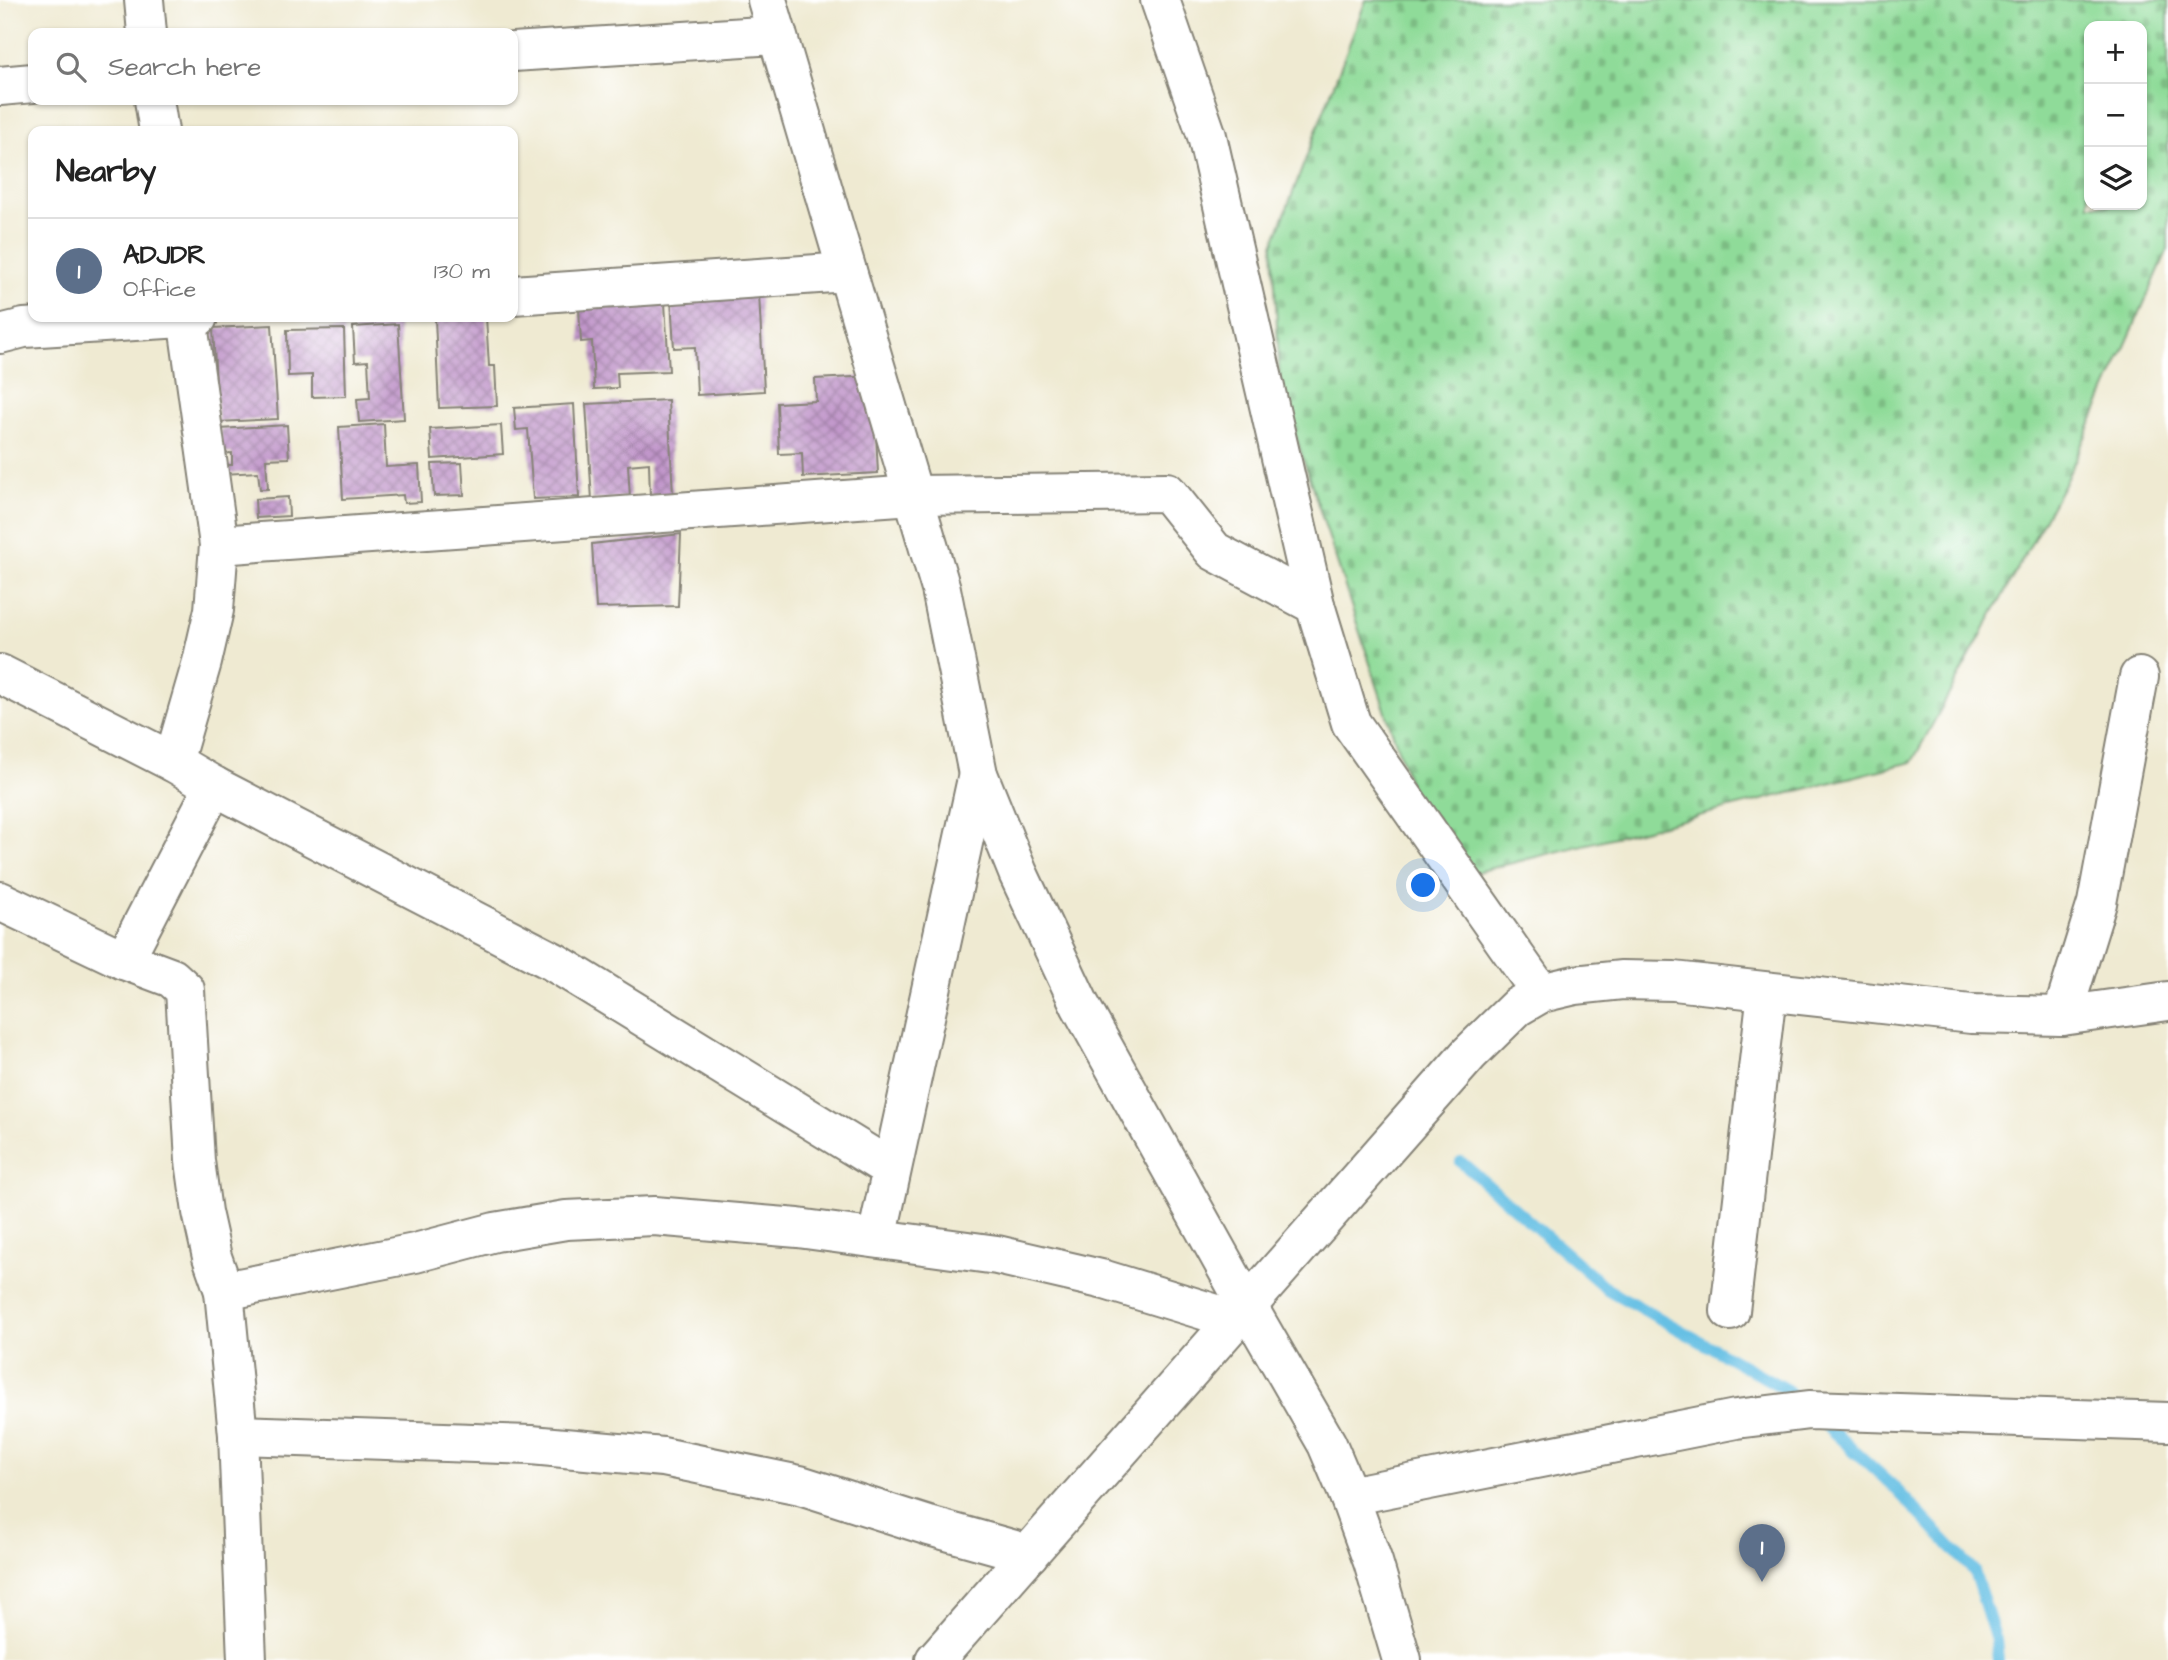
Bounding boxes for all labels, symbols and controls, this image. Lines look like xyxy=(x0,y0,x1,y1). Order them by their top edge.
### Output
map controls xyxy=(2084,21,2147,210)
button: + xyxy=(2084,21,2147,84)
search box xyxy=(28,28,518,105)
icon: search xyxy=(52,48,90,86)
text: Search here xyxy=(108,49,261,85)
button: − xyxy=(2084,84,2147,147)
button: layers xyxy=(2084,147,2147,210)
text: Nearby xyxy=(56,151,156,193)
text: ADJDR xyxy=(123,237,206,273)
text: 1 xyxy=(78,255,80,287)
text: 130 m xyxy=(434,255,490,287)
text: Office xyxy=(123,273,196,305)
your location xyxy=(1406,868,1440,902)
pin: 1 xyxy=(1739,1524,1785,1582)

